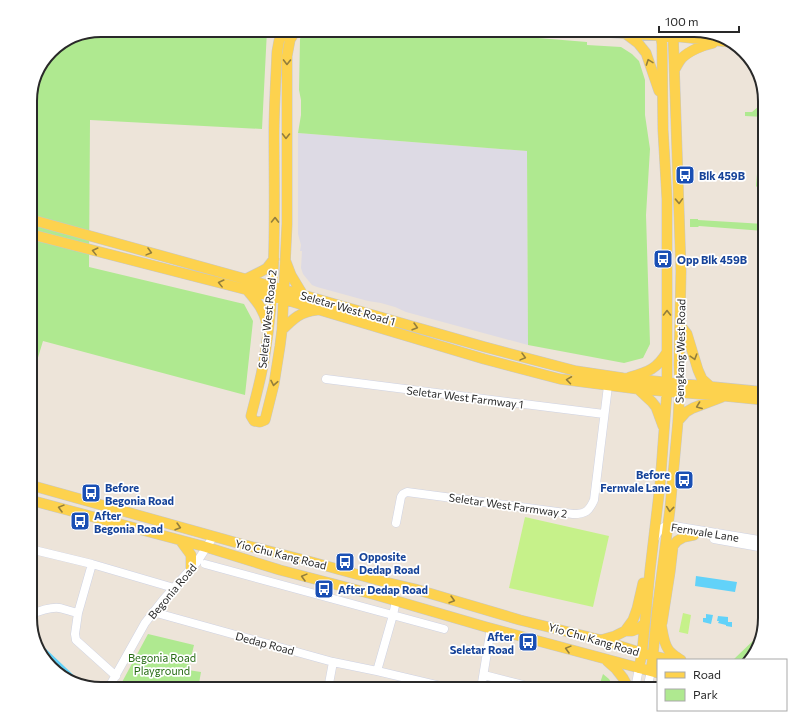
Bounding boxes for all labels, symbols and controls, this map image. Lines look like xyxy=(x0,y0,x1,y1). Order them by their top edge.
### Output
scale bar xyxy=(659,8,739,34)
text: 100 m xyxy=(665,14,699,28)
one-way arrow xyxy=(283,59,291,65)
one-way arrow xyxy=(645,59,654,66)
one-way arrow xyxy=(282,133,290,139)
bus stop icon: Blk 459B xyxy=(674,164,696,186)
place label: Blk 459B xyxy=(699,169,745,182)
one-way arrow xyxy=(675,198,683,204)
one-way arrow xyxy=(271,217,279,223)
one-way arrow xyxy=(92,247,98,255)
one-way arrow xyxy=(145,247,152,256)
bus stop icon: Opp Blk 459B xyxy=(652,248,674,270)
place label: Opp Blk 459B xyxy=(677,253,747,266)
street label: Seletar West Road 2 xyxy=(255,269,279,369)
one-way arrow xyxy=(218,279,225,288)
street label: Seletar West Road 1 xyxy=(299,288,397,328)
street label: Sengkang West Road xyxy=(673,299,687,403)
one-way arrow xyxy=(663,310,671,316)
one-way arrow xyxy=(411,322,418,331)
one-way arrow xyxy=(519,352,526,361)
one-way arrow xyxy=(689,354,698,361)
one-way arrow xyxy=(566,376,572,385)
one-way arrow xyxy=(271,380,279,386)
street label: Seletar West Farmway 1 xyxy=(406,383,524,411)
one-way arrow xyxy=(696,401,703,409)
place label: Before Fernvale Lane xyxy=(600,468,670,494)
bus stop icon: Before Fernvale Lane xyxy=(673,469,695,491)
place label: Before Begonia Road xyxy=(105,481,174,507)
bus stop icon: Before Begonia Road xyxy=(80,482,102,504)
street label: Seletar West Farmway 2 xyxy=(448,490,568,520)
one-way arrow xyxy=(58,504,65,513)
one-way arrow xyxy=(665,506,674,512)
place label: After Begonia Road xyxy=(94,509,163,535)
bus stop icon: After Begonia Road xyxy=(69,510,91,532)
street label: Fernvale Lane xyxy=(670,520,740,544)
one-way arrow xyxy=(175,522,181,530)
street label: Yio Chu Kang Road xyxy=(234,536,328,572)
place label: Opposite Dedap Road xyxy=(359,550,420,576)
bus stop icon: Opposite Dedap Road xyxy=(334,551,356,573)
street label: Begonia Road xyxy=(145,561,199,621)
one-way arrow xyxy=(301,573,307,581)
bus stop icon: After Dedap Road xyxy=(313,578,335,600)
place label: After Dedap Road xyxy=(338,583,428,596)
one-way arrow xyxy=(448,595,455,604)
street label: Yio Chu Kang Road xyxy=(547,620,641,658)
street label: Dedap Road xyxy=(234,629,296,657)
place label: After Seletar Road xyxy=(450,630,514,656)
bus stop icon: After Seletar Road xyxy=(517,631,539,653)
one-way arrow xyxy=(564,645,571,654)
park label: Begonia Road Playground xyxy=(128,651,196,677)
legend xyxy=(657,659,787,711)
text: Road xyxy=(693,667,721,681)
text: Park xyxy=(693,687,719,701)

